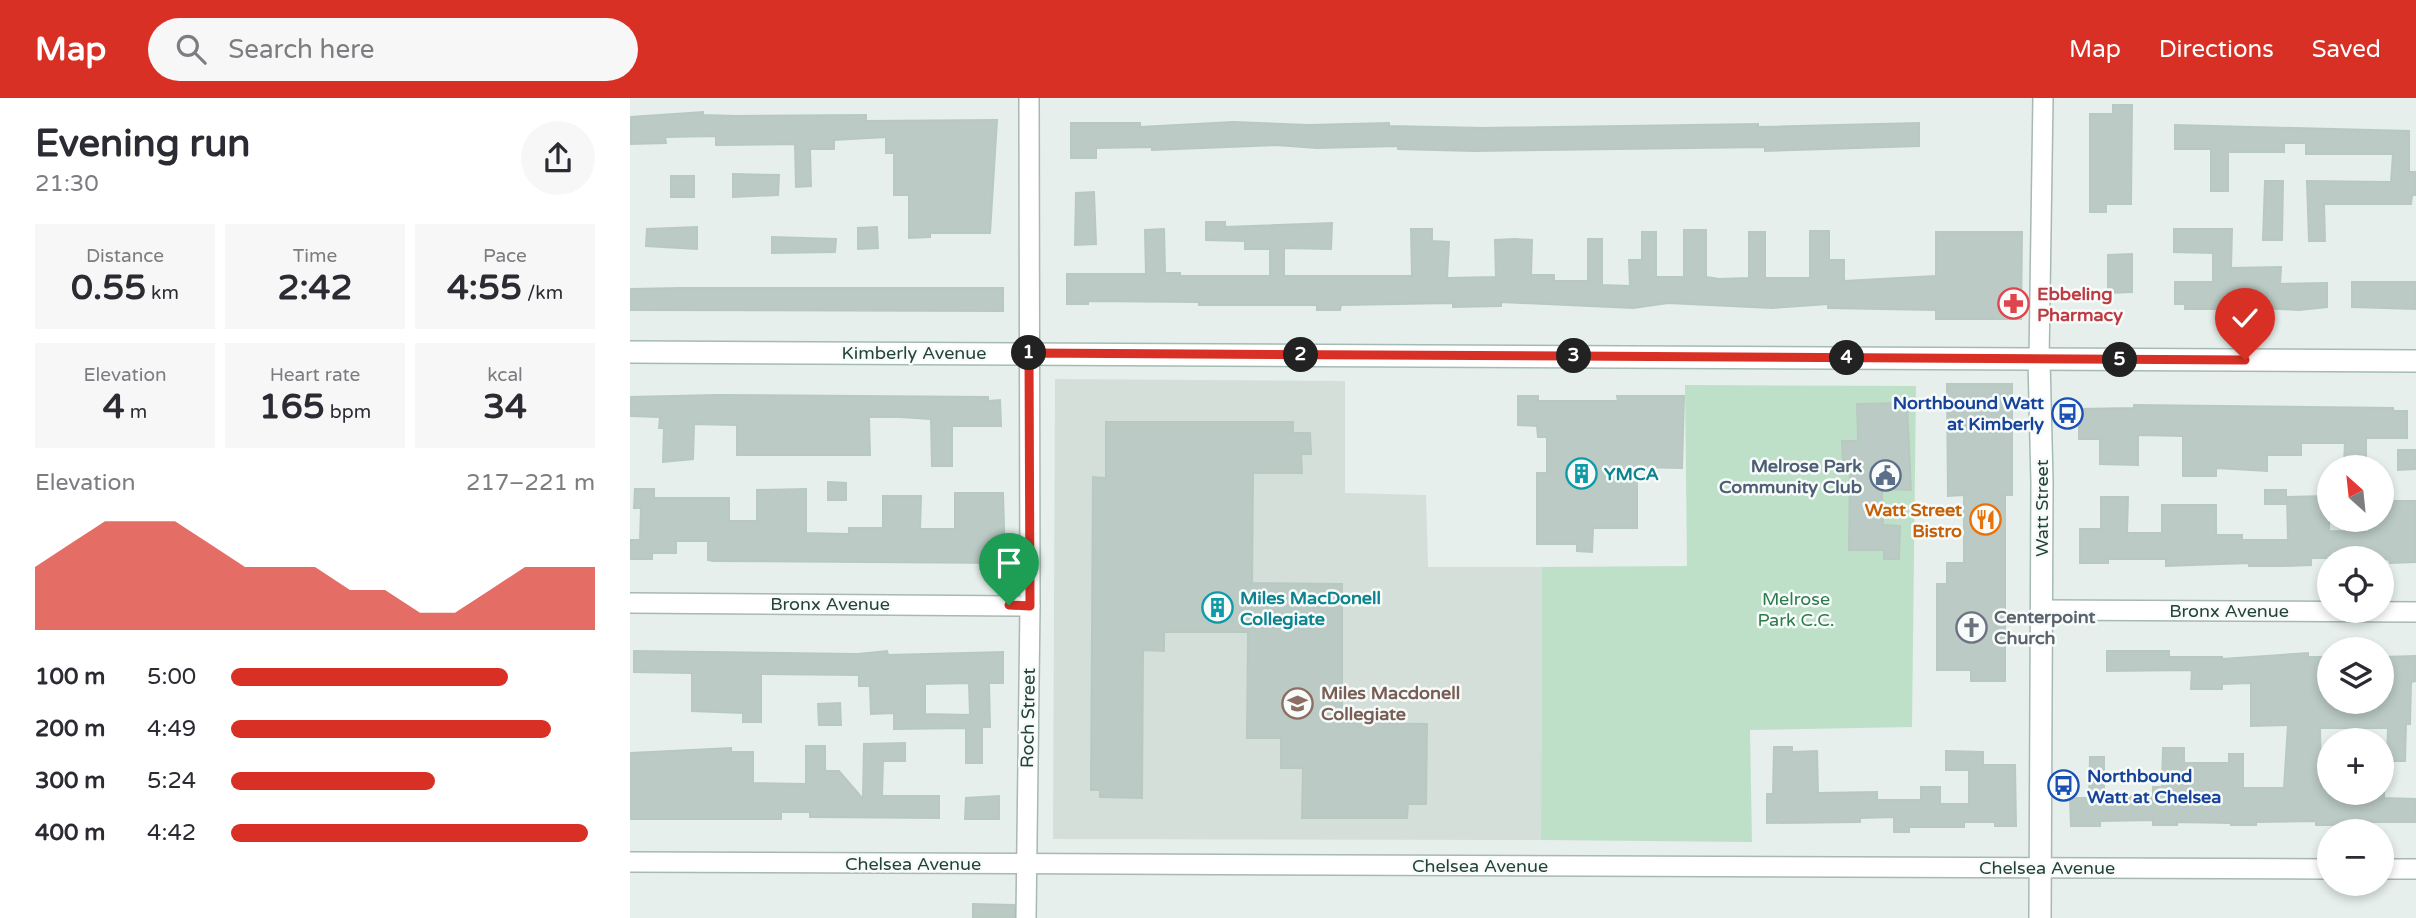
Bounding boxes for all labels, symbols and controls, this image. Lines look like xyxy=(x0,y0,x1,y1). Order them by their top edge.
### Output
search box xyxy=(148,18,638,81)
text: Map xyxy=(35,30,106,69)
icon: search xyxy=(172,30,210,68)
text: Search here xyxy=(228,34,374,65)
text: Map xyxy=(2069,35,2121,64)
text: Directions xyxy=(2159,35,2274,64)
text: Saved xyxy=(2312,35,2381,64)
text: Evening run xyxy=(35,121,250,167)
button: share xyxy=(521,121,595,195)
text: 21:30 xyxy=(35,170,99,198)
text: Distance xyxy=(86,245,164,267)
text: Time xyxy=(293,245,337,267)
text: Pace xyxy=(483,245,527,267)
text: 0.55 xyxy=(71,267,146,309)
text: 2:42 xyxy=(277,267,353,309)
text: 4:55 xyxy=(447,267,522,309)
text: km xyxy=(146,282,179,304)
text: /km xyxy=(522,282,563,304)
place label: Ebbeling Pharmacy xyxy=(2037,283,2123,326)
pharmacy icon: Ebbeling Pharmacy xyxy=(1997,287,2031,321)
pin xyxy=(2215,288,2275,360)
icon: check xyxy=(2226,299,2264,337)
pin: 1 xyxy=(1012,336,1046,370)
pin: 2 xyxy=(1284,338,1318,372)
pin: 3 xyxy=(1556,338,1592,374)
text: 1 xyxy=(1023,341,1034,363)
pin: 4 xyxy=(1830,341,1864,376)
street label: Kimberly Avenue xyxy=(842,342,986,364)
pin: 5 xyxy=(2102,342,2138,378)
text: 2 xyxy=(1295,343,1306,365)
text: 3 xyxy=(1568,344,1579,366)
text: 4 xyxy=(1841,346,1852,368)
text: 5 xyxy=(2114,348,2125,370)
text: Elevation xyxy=(83,364,167,386)
text: Heart rate xyxy=(270,364,360,386)
text: kcal xyxy=(487,364,523,386)
text: 4 xyxy=(103,386,125,428)
text: 165 xyxy=(259,386,325,428)
text: 34 xyxy=(483,386,527,428)
place label: Northbound Watt at Kimberly xyxy=(1893,392,2044,435)
bus stop icon: Northbound Watt at Kimberly xyxy=(2050,396,2084,430)
text: m xyxy=(125,401,147,423)
text: bpm xyxy=(325,401,371,423)
place label: Melrose Park Community Club xyxy=(1719,455,1862,498)
north arrow xyxy=(2317,455,2394,532)
map controls xyxy=(2317,455,2394,896)
building icon: YMCA xyxy=(1564,457,1598,491)
public building icon: Melrose Park Community Club xyxy=(1868,459,1902,493)
street label: Watt Street xyxy=(2031,459,2053,557)
place label: YMCA xyxy=(1604,463,1659,485)
text: Elevation xyxy=(35,469,136,497)
text: 217–221 m xyxy=(466,469,595,497)
place label: Watt Street Bistro xyxy=(1865,499,1962,542)
restaurant icon: Watt Street Bistro xyxy=(1968,503,2002,537)
pin xyxy=(979,533,1039,605)
icon: arrive xyxy=(990,544,1028,582)
button: locate xyxy=(2317,546,2394,623)
place label: Miles MacDonell Collegiate xyxy=(1240,587,1381,630)
park label: Melrose Park C.C. xyxy=(1757,588,1835,631)
building icon: Miles MacDonell Collegiate xyxy=(1200,591,1234,625)
street label: Bronx Avenue xyxy=(770,593,890,615)
street label: Bronx Avenue xyxy=(2169,600,2289,622)
place label: Centerpoint Church xyxy=(1994,606,2096,649)
church icon: Centerpoint Church xyxy=(1954,610,1988,644)
button: layers xyxy=(2317,637,2394,714)
text: 100 m xyxy=(35,663,105,691)
text: 5:00 xyxy=(147,663,196,691)
street label: Roch Street xyxy=(1016,667,1040,768)
place label: Miles Macdonell Collegiate xyxy=(1321,682,1460,725)
school or university icon: Miles Macdonell Collegiate xyxy=(1281,686,1315,720)
text: 200 m xyxy=(35,715,105,743)
text: 4:49 xyxy=(147,715,196,743)
button: + xyxy=(2317,728,2394,805)
place label: Northbound Watt at Chelsea xyxy=(2087,765,2221,808)
text: 300 m xyxy=(35,767,105,795)
text: 5:24 xyxy=(147,767,196,795)
bus stop icon: Northbound Watt at Chelsea xyxy=(2047,769,2081,803)
text: 400 m xyxy=(35,819,105,847)
text: 4:42 xyxy=(147,819,196,847)
button: − xyxy=(2317,819,2394,896)
street label: Chelsea Avenue xyxy=(845,853,981,875)
street label: Chelsea Avenue xyxy=(1412,855,1548,877)
street label: Chelsea Avenue xyxy=(1979,857,2115,879)

